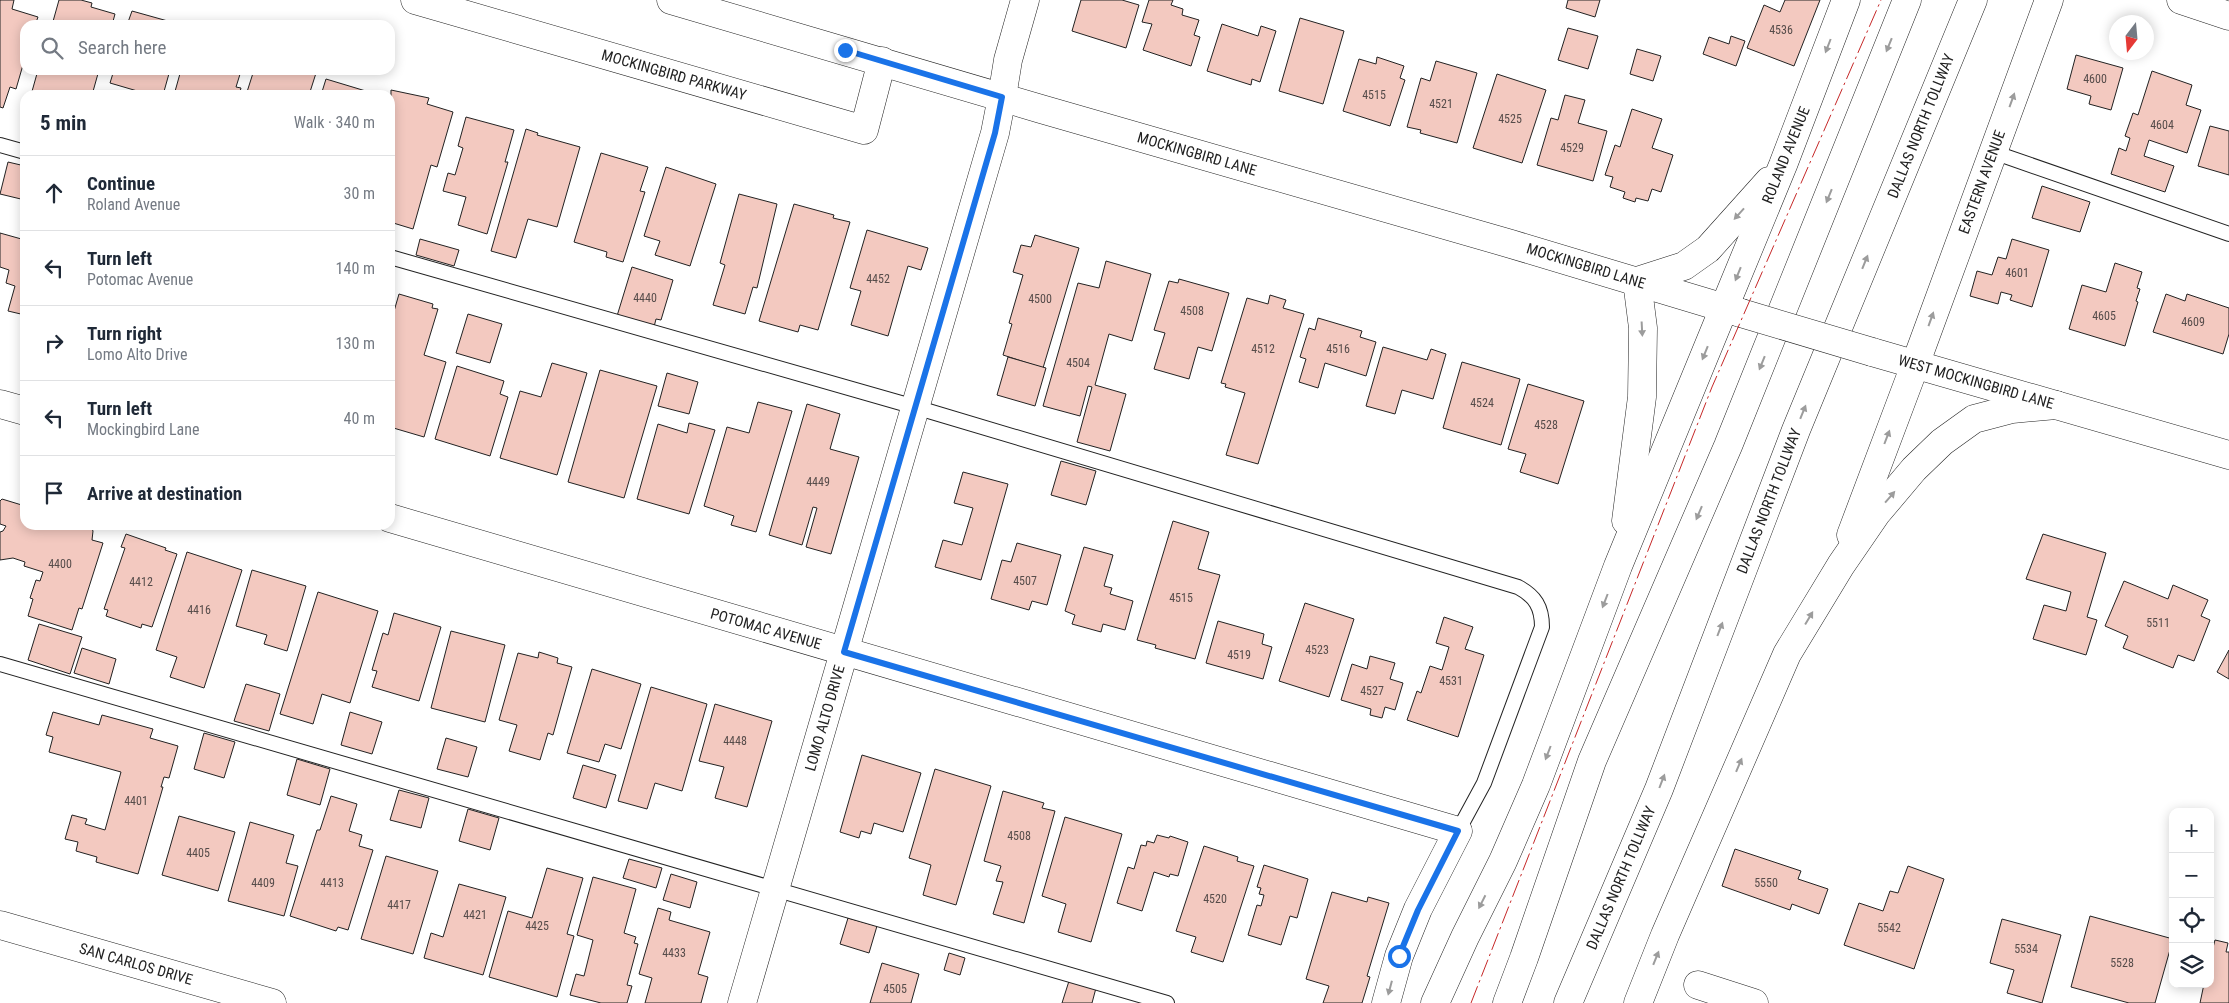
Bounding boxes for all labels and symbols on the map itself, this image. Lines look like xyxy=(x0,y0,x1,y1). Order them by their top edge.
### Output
north arrow xyxy=(2109,15,2154,60)
house number: 4536 xyxy=(1769,23,1793,37)
one-way arrow xyxy=(1824,38,1832,53)
one-way arrow xyxy=(1885,38,1893,53)
route end xyxy=(834,39,857,62)
street label: MOCKINGBIRD PARKWAY xyxy=(599,46,749,104)
street label: DALLAS NORTH TOLLWAY xyxy=(1884,51,1958,201)
house number: 4600 xyxy=(2083,72,2107,86)
house number: 4515 xyxy=(1362,88,1386,102)
one-way arrow xyxy=(2009,93,2016,108)
house number: 4521 xyxy=(1429,97,1453,111)
street label: ROLAND AVENUE xyxy=(1758,104,1814,206)
house number: 4525 xyxy=(1498,112,1522,126)
house number: 4604 xyxy=(2150,118,2174,132)
street label: MOCKINGBIRD LANE xyxy=(1135,128,1259,180)
street label: EASTERN AVENUE xyxy=(1955,128,2009,236)
house number: 4529 xyxy=(1560,141,1584,155)
one-way arrow xyxy=(1825,189,1833,204)
one-way arrow xyxy=(1734,208,1745,220)
street label: MOCKINGBIRD LANE xyxy=(1524,239,1648,293)
one-way arrow xyxy=(1862,255,1870,269)
house number: 4601 xyxy=(2005,266,2029,280)
one-way arrow xyxy=(1733,267,1741,281)
house number: 4452 xyxy=(866,272,890,286)
house number: 4440 xyxy=(633,291,657,305)
house number: 4500 xyxy=(1028,292,1052,306)
house number: 4508 xyxy=(1180,304,1204,318)
house number: 4605 xyxy=(2092,309,2116,323)
one-way arrow xyxy=(1928,311,1935,326)
house number: 4609 xyxy=(2181,315,2205,329)
one-way arrow xyxy=(1639,322,1647,338)
house number: 4512 xyxy=(1251,342,1275,356)
house number: 4516 xyxy=(1326,342,1350,356)
one-way arrow xyxy=(1701,346,1709,360)
street label: WEST MOCKINGBIRD LANE xyxy=(1896,351,2056,413)
house number: 4504 xyxy=(1066,356,1090,370)
one-way arrow xyxy=(1758,356,1766,371)
house number: 4524 xyxy=(1470,396,1494,410)
one-way arrow xyxy=(1800,405,1808,419)
house number: 4528 xyxy=(1534,418,1558,432)
street label: DALLAS NORTH TOLLWAY xyxy=(1733,426,1805,576)
one-way arrow xyxy=(1883,429,1891,444)
house number: 4449 xyxy=(806,475,830,489)
one-way arrow xyxy=(1885,491,1896,504)
one-way arrow xyxy=(1695,506,1703,520)
house number: 4400 xyxy=(48,557,72,571)
house number: 4507 xyxy=(1013,574,1037,588)
house number: 4412 xyxy=(129,575,153,589)
house number: 4515 xyxy=(1169,591,1193,605)
one-way arrow xyxy=(1601,594,1609,609)
house number: 4416 xyxy=(187,603,211,617)
street label: POTOMAC AVENUE xyxy=(708,605,824,653)
one-way arrow xyxy=(1804,612,1813,625)
house number: 5511 xyxy=(2146,616,2170,630)
one-way arrow xyxy=(1716,621,1724,636)
house number: 4523 xyxy=(1305,643,1329,657)
house number: 4519 xyxy=(1227,648,1251,662)
street label: LOMO ALTO DRIVE xyxy=(801,663,849,773)
house number: 4531 xyxy=(1439,674,1463,688)
house number: 4527 xyxy=(1360,684,1384,698)
house number: 4448 xyxy=(723,734,747,748)
one-way arrow xyxy=(1544,746,1552,761)
one-way arrow xyxy=(1736,758,1744,772)
one-way arrow xyxy=(1658,773,1666,788)
house number: 4401 xyxy=(124,794,148,808)
street label: DALLAS NORTH TOLLWAY xyxy=(1583,803,1659,952)
house number: 4508 xyxy=(1007,829,1031,843)
house number: 4405 xyxy=(186,846,210,860)
house number: 4409 xyxy=(251,876,275,890)
house number: 4413 xyxy=(320,876,344,890)
house number: 5550 xyxy=(1754,876,1778,890)
house number: 4520 xyxy=(1203,892,1227,906)
one-way arrow xyxy=(1478,895,1486,909)
house number: 4417 xyxy=(387,898,411,912)
house number: 4421 xyxy=(463,908,487,922)
house number: 4425 xyxy=(525,919,549,933)
house number: 5542 xyxy=(1877,921,1901,935)
street label: SAN CARLOS DRIVE xyxy=(77,939,195,989)
house number: 5534 xyxy=(2014,942,2038,956)
route start xyxy=(1388,945,1411,968)
house number: 4433 xyxy=(662,946,686,960)
one-way arrow xyxy=(1652,950,1660,965)
house number: 5528 xyxy=(2110,956,2134,970)
one-way arrow xyxy=(1386,981,1394,996)
house number: 4505 xyxy=(883,982,907,996)

